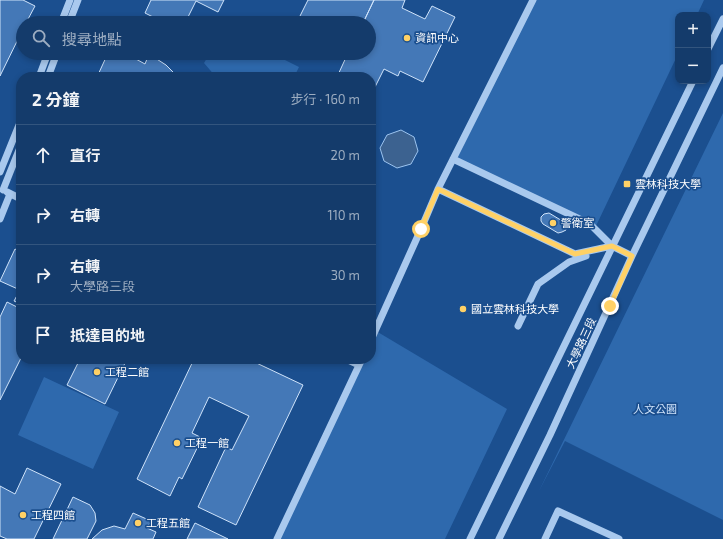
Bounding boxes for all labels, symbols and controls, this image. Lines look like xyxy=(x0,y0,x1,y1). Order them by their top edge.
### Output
map controls xyxy=(675,12,711,84)
button: + xyxy=(675,12,711,48)
search box xyxy=(16,16,376,60)
icon: search xyxy=(30,27,52,49)
text: 搜尋地點 xyxy=(62,30,122,48)
place label: 資訊中心 xyxy=(415,31,459,44)
marker: 資訊中心 xyxy=(402,33,412,43)
button: − xyxy=(675,48,711,84)
text: 2 分鐘 xyxy=(32,89,80,109)
text: 步行 · 160 m xyxy=(290,91,360,107)
icon: ahead xyxy=(32,144,54,166)
text: 直行 xyxy=(70,146,100,164)
text: 20 m xyxy=(331,147,360,163)
place label: 雲林科技大學 xyxy=(635,177,701,190)
marker: 雲林科技大學 xyxy=(622,179,632,189)
icon: right xyxy=(32,204,54,226)
text: 右轉 xyxy=(70,206,100,224)
text: 110 m xyxy=(328,207,360,223)
place label: 警衛室 xyxy=(561,216,594,229)
marker: 警衛室 xyxy=(548,218,558,228)
route start xyxy=(412,220,430,238)
text: 右轉 xyxy=(70,257,100,275)
icon: right xyxy=(32,264,54,286)
text: 30 m xyxy=(331,267,360,283)
text: 大學路三段 xyxy=(70,278,135,294)
route end xyxy=(601,297,619,315)
place label: 國立雲林科技大學 xyxy=(471,302,559,315)
marker: 國立雲林科技大學 xyxy=(458,304,468,314)
street label: 大學路三段 xyxy=(563,315,598,370)
icon: arrive xyxy=(32,324,54,346)
text: 抵達目的地 xyxy=(70,326,145,344)
place label: 工程二館 xyxy=(105,365,149,378)
marker: 工程二館 xyxy=(92,367,102,377)
park label: 人文公園 xyxy=(633,402,677,415)
place label: 工程一館 xyxy=(185,436,229,449)
marker: 工程一館 xyxy=(172,438,182,448)
place label: 工程四館 xyxy=(31,508,75,521)
marker: 工程四館 xyxy=(18,510,28,520)
place label: 工程五館 xyxy=(146,516,190,529)
marker: 工程五館 xyxy=(133,518,143,528)

